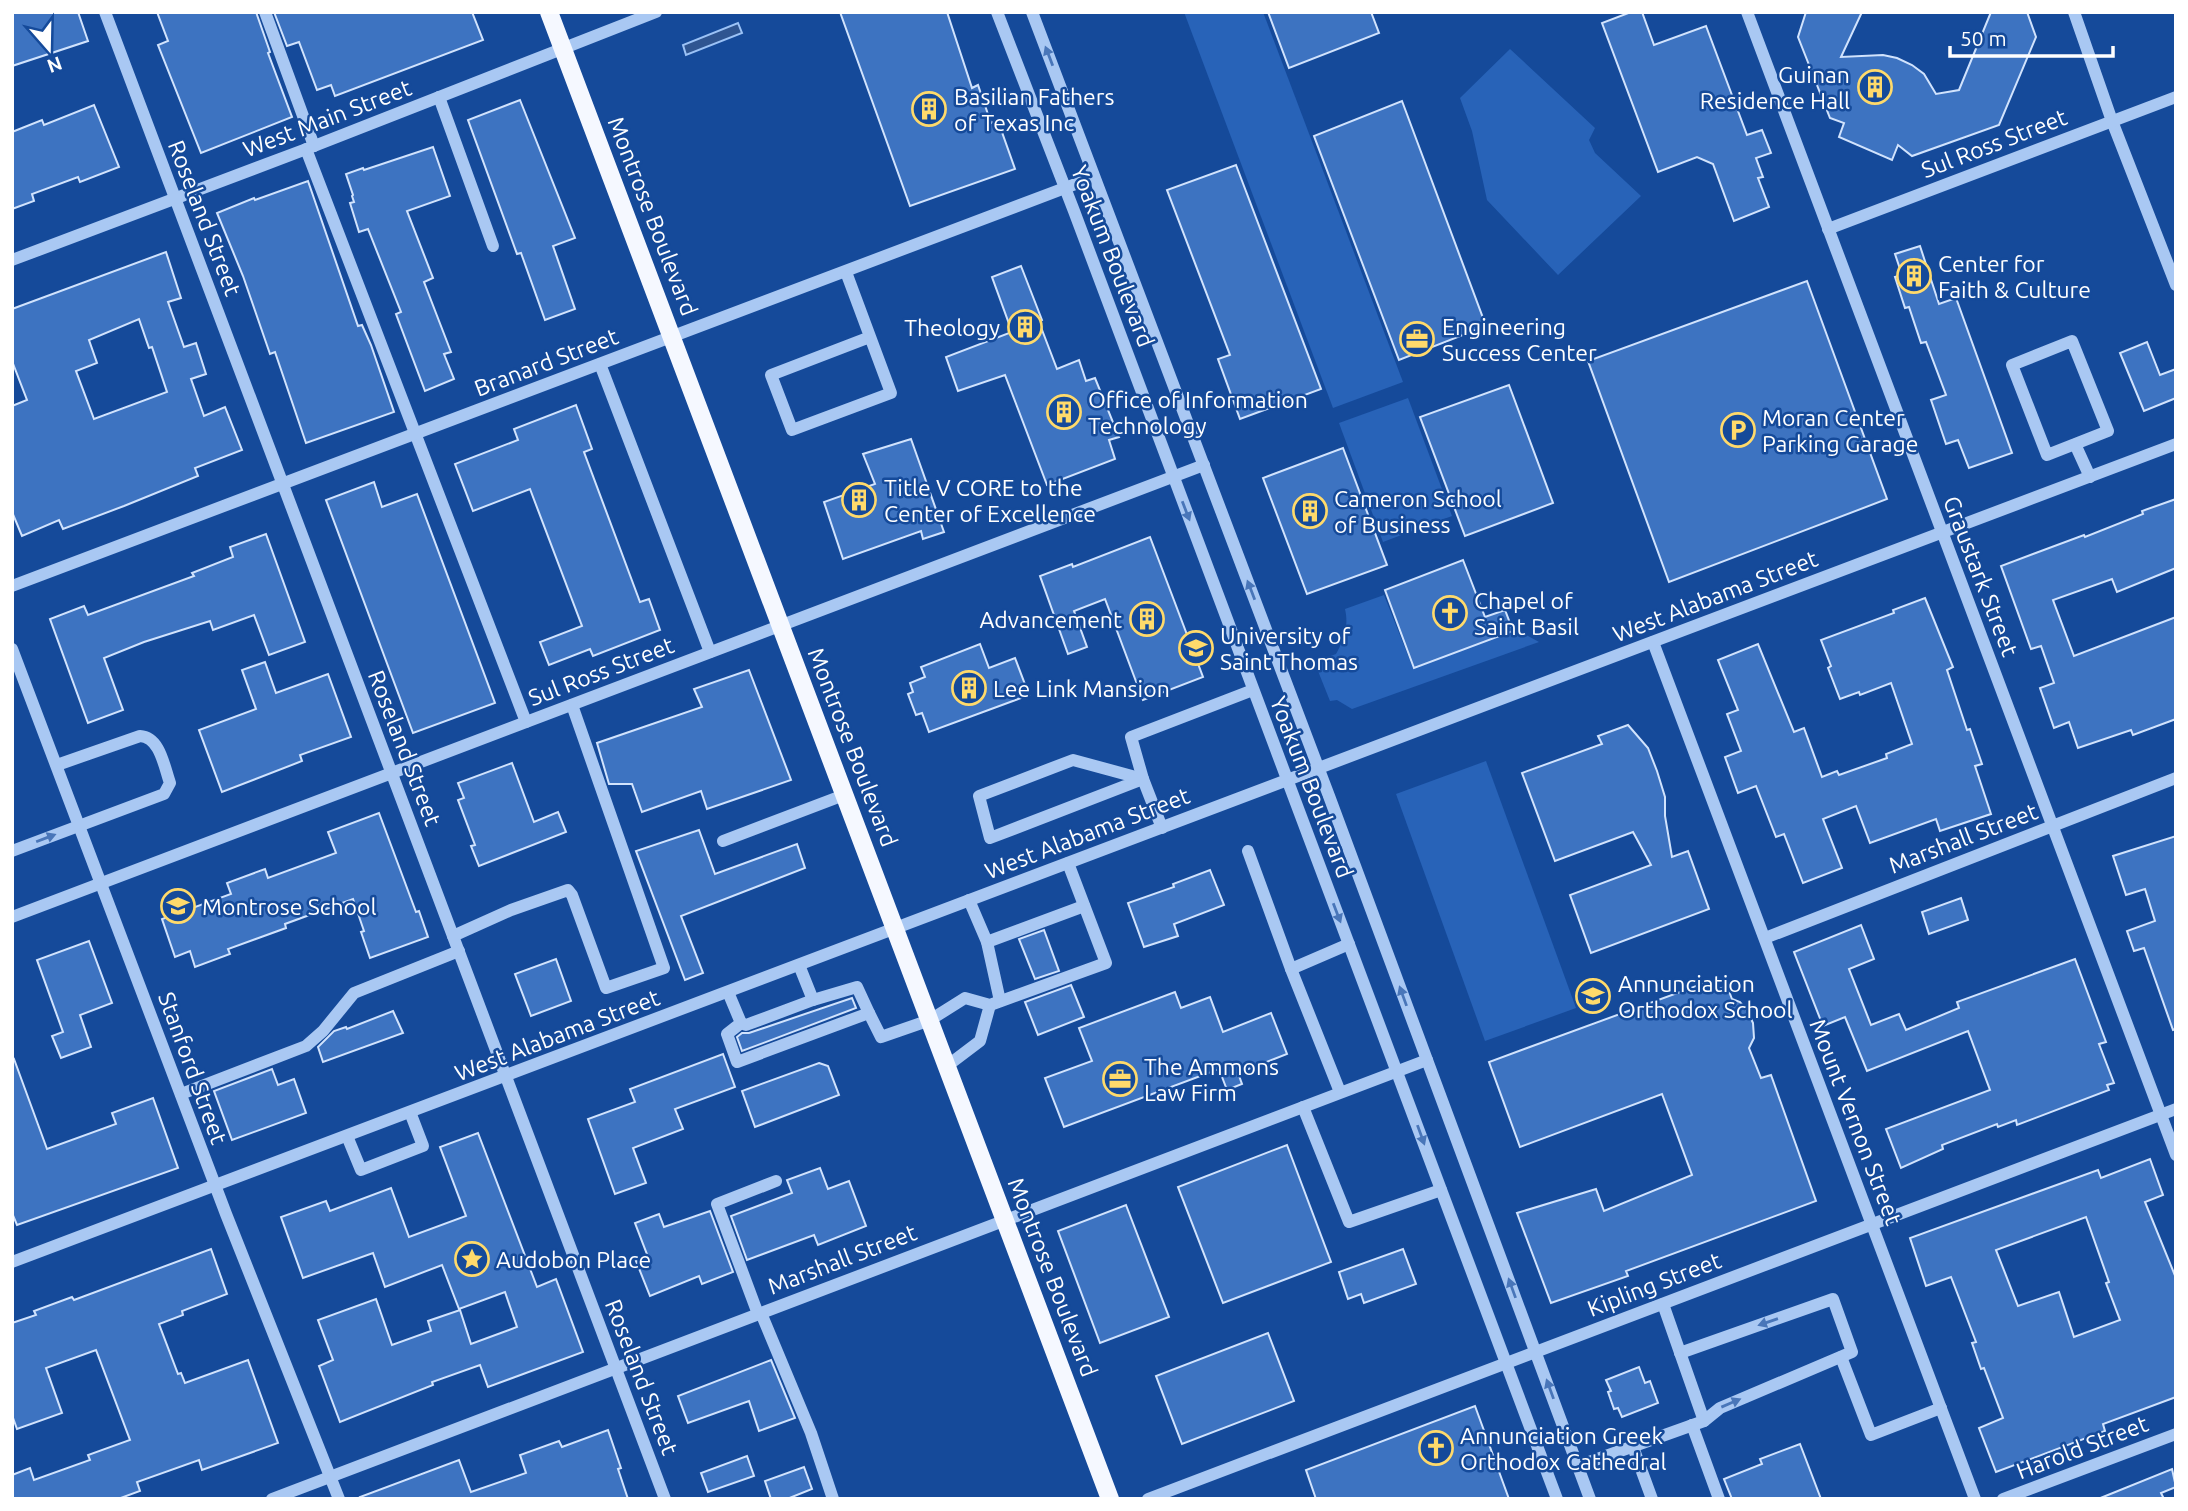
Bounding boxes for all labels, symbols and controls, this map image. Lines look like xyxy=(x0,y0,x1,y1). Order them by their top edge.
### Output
north arrow xyxy=(14,14,84,84)
scale bar xyxy=(1950,14,2113,58)
text: 50 m xyxy=(1960,26,2007,50)
one-way arrow xyxy=(1043,46,1054,67)
text: N xyxy=(44,52,65,78)
place label: Guinan Residence Hall xyxy=(1700,62,1850,113)
building icon: Guinan Residence Hall xyxy=(1856,68,1894,106)
street label: West Main Street xyxy=(239,74,415,162)
place label: Basilian Fathers of Texas Inc xyxy=(954,84,1114,135)
building icon: Basilian Fathers of Texas Inc xyxy=(910,90,948,128)
street label: Sul Ross Street xyxy=(1918,104,2070,182)
street label: Montrose Boulevard xyxy=(604,113,702,319)
street label: Roseland Street xyxy=(164,137,246,299)
street label: Yoakum Boulevard xyxy=(1067,162,1159,350)
place label: Center for Faith & Culture xyxy=(1938,251,2091,302)
building icon: Center for Faith & Culture xyxy=(1895,257,1933,295)
building icon: Theology xyxy=(1006,308,1044,346)
place label: Engineering Success Center xyxy=(1442,314,1597,365)
place label: Theology xyxy=(904,315,1000,340)
office icon: Engineering Success Center xyxy=(1398,320,1436,358)
street label: Branard Street xyxy=(471,323,621,401)
place label: Office of Information Technology xyxy=(1088,387,1308,438)
building icon: Office of Information Technology xyxy=(1045,393,1083,431)
place label: Moran Center Parking Garage xyxy=(1762,405,1918,456)
parking icon: Moran Center Parking Garage xyxy=(1719,411,1757,449)
place label: Title V CORE to the Center of Excellence xyxy=(884,475,1096,526)
building icon: Title V CORE to the Center of Excellence xyxy=(840,481,878,519)
place label: Cameron School of Business xyxy=(1334,486,1502,537)
building icon: Cameron School of Business xyxy=(1291,492,1329,530)
street label: Graustark Street xyxy=(1939,492,2023,660)
one-way arrow xyxy=(1181,501,1192,522)
street label: West Alabama Street xyxy=(1609,545,1821,647)
one-way arrow xyxy=(1245,579,1256,600)
place label: Chapel of Saint Basil xyxy=(1474,588,1579,639)
church icon: Chapel of Saint Basil xyxy=(1431,594,1469,632)
building icon: Advancement xyxy=(1128,600,1166,638)
place label: Advancement xyxy=(979,607,1122,632)
place label: University of Saint Thomas xyxy=(1220,623,1358,674)
school or university icon: University of Saint Thomas xyxy=(1177,629,1215,667)
street label: Sul Ross Street xyxy=(525,632,677,710)
street label: Montrose Boulevard xyxy=(804,644,902,850)
street label: Roseland Street xyxy=(364,667,446,829)
building icon: Lee Link Mansion xyxy=(950,669,988,707)
place label: Lee Link Mansion xyxy=(993,676,1170,701)
street label: Yoakum Boulevard xyxy=(1266,693,1358,881)
street label: West Alabama Street xyxy=(981,782,1193,884)
street label: Marshall Street xyxy=(1885,798,2041,878)
one-way arrow xyxy=(36,832,57,843)
school or university icon: Montrose School xyxy=(159,887,197,925)
place label: Montrose School xyxy=(202,894,377,919)
one-way arrow xyxy=(1332,902,1343,923)
place label: Annunciation Orthodox School xyxy=(1618,971,1793,1022)
school or university icon: Annunciation Orthodox School xyxy=(1574,977,1612,1015)
street label: West Alabama Street xyxy=(451,984,663,1086)
one-way arrow xyxy=(1397,985,1408,1006)
street label: Stanford Street xyxy=(154,989,232,1147)
street label: Mount Vernon Street xyxy=(1805,1016,1907,1228)
place label: The Ammons Law Firm xyxy=(1144,1054,1279,1105)
office icon: The Ammons Law Firm xyxy=(1101,1060,1139,1098)
one-way arrow xyxy=(1415,1125,1426,1146)
street label: Montrose Boulevard xyxy=(1004,1174,1102,1380)
street label: Marshall Street xyxy=(764,1219,920,1299)
place icon: Audobon Place xyxy=(453,1240,491,1278)
place label: Audobon Place xyxy=(496,1247,651,1272)
street label: Kipling Street xyxy=(1584,1247,1724,1321)
one-way arrow xyxy=(1506,1277,1517,1298)
street label: Roseland Street xyxy=(601,1296,683,1458)
one-way arrow xyxy=(1758,1317,1779,1328)
one-way arrow xyxy=(1544,1378,1555,1399)
one-way arrow xyxy=(1721,1397,1741,1409)
street label: Harold Street xyxy=(2013,1410,2151,1484)
place label: Annunciation Greek Orthodox Cathedral xyxy=(1460,1423,1667,1474)
church icon: Annunciation Greek Orthodox Cathedral xyxy=(1417,1429,1455,1467)

